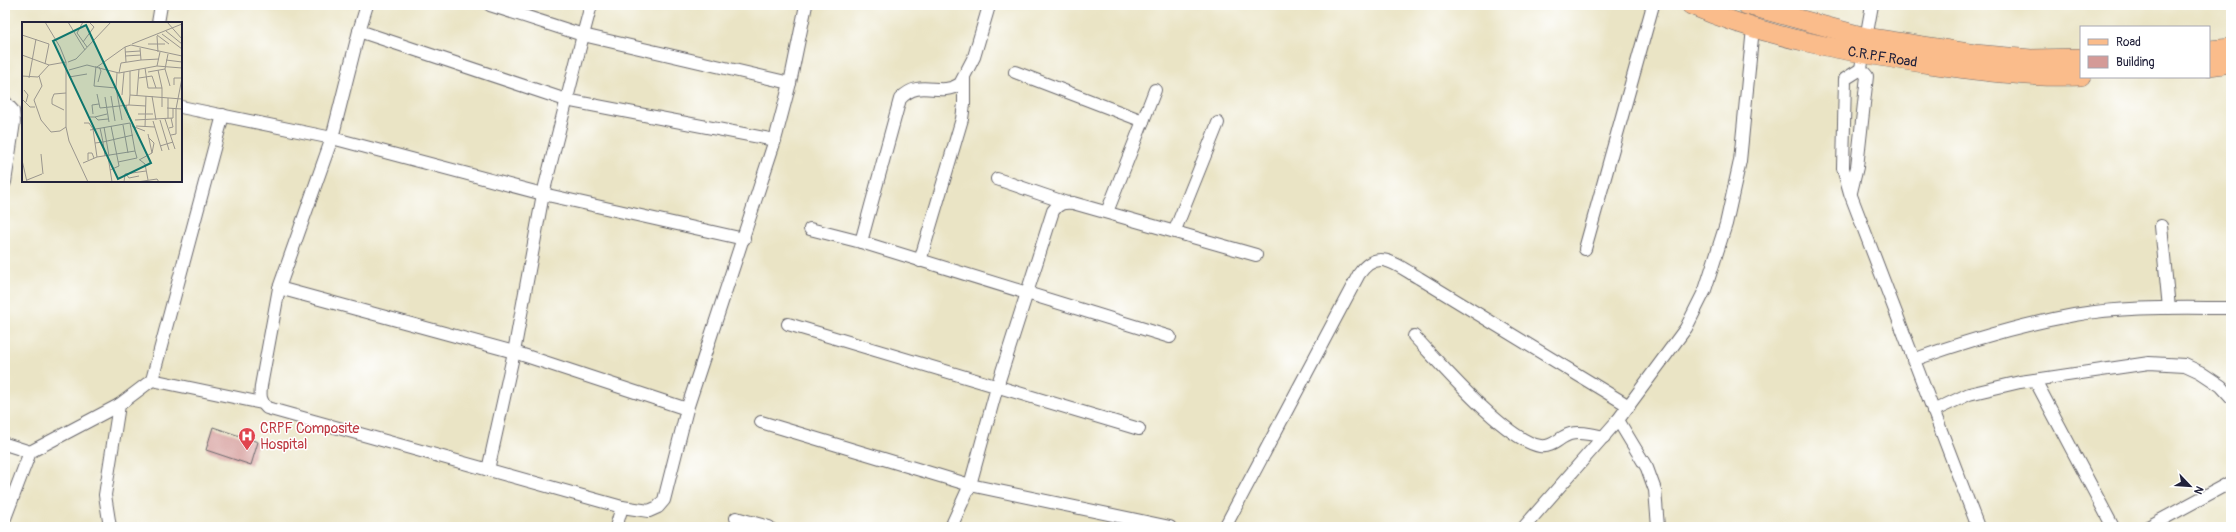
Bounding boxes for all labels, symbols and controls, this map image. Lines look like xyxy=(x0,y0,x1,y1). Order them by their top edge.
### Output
inset map xyxy=(22,22,182,182)
legend xyxy=(2080,26,2210,78)
text: Road xyxy=(2116,35,2141,50)
street label: C.R.P.F.Road xyxy=(1846,42,1919,71)
text: Building xyxy=(2116,55,2155,70)
place label: CRPF Composite Hospital xyxy=(260,420,360,453)
hospital icon: CRPF Composite Hospital xyxy=(237,426,257,451)
north arrow xyxy=(2170,466,2210,506)
text: N xyxy=(2191,484,2206,497)

